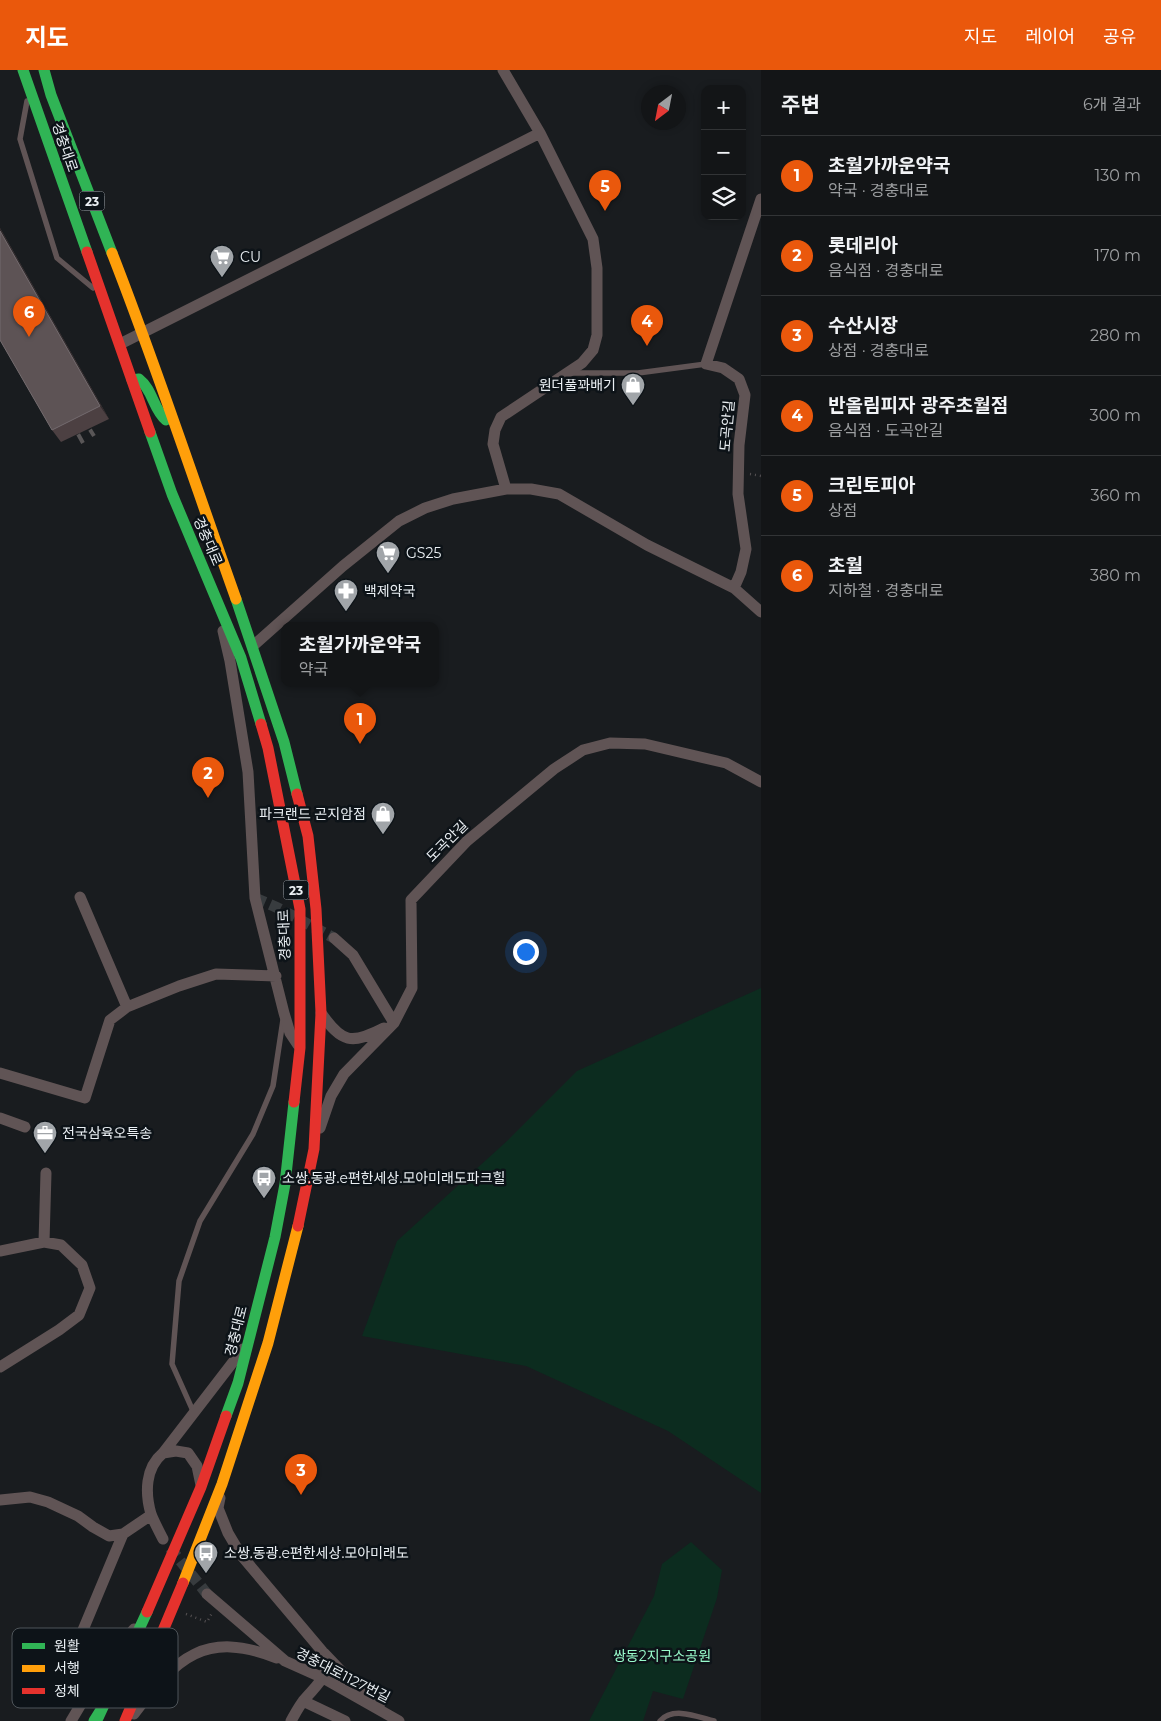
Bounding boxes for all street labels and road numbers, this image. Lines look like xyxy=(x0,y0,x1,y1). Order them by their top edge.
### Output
street label: 경충대로 xyxy=(48,120,82,174)
road number: 23 xyxy=(80,192,104,210)
street label: 도곡안길 xyxy=(716,400,738,452)
street label: 경충대로 xyxy=(190,514,226,568)
street label: 도곡안길 xyxy=(422,816,472,866)
road number: 23 xyxy=(284,880,308,900)
street label: 경충대로 xyxy=(274,909,294,961)
street label: 경충대로 xyxy=(221,1304,251,1358)
street label: 경충대로1127번길 xyxy=(293,1643,393,1707)

